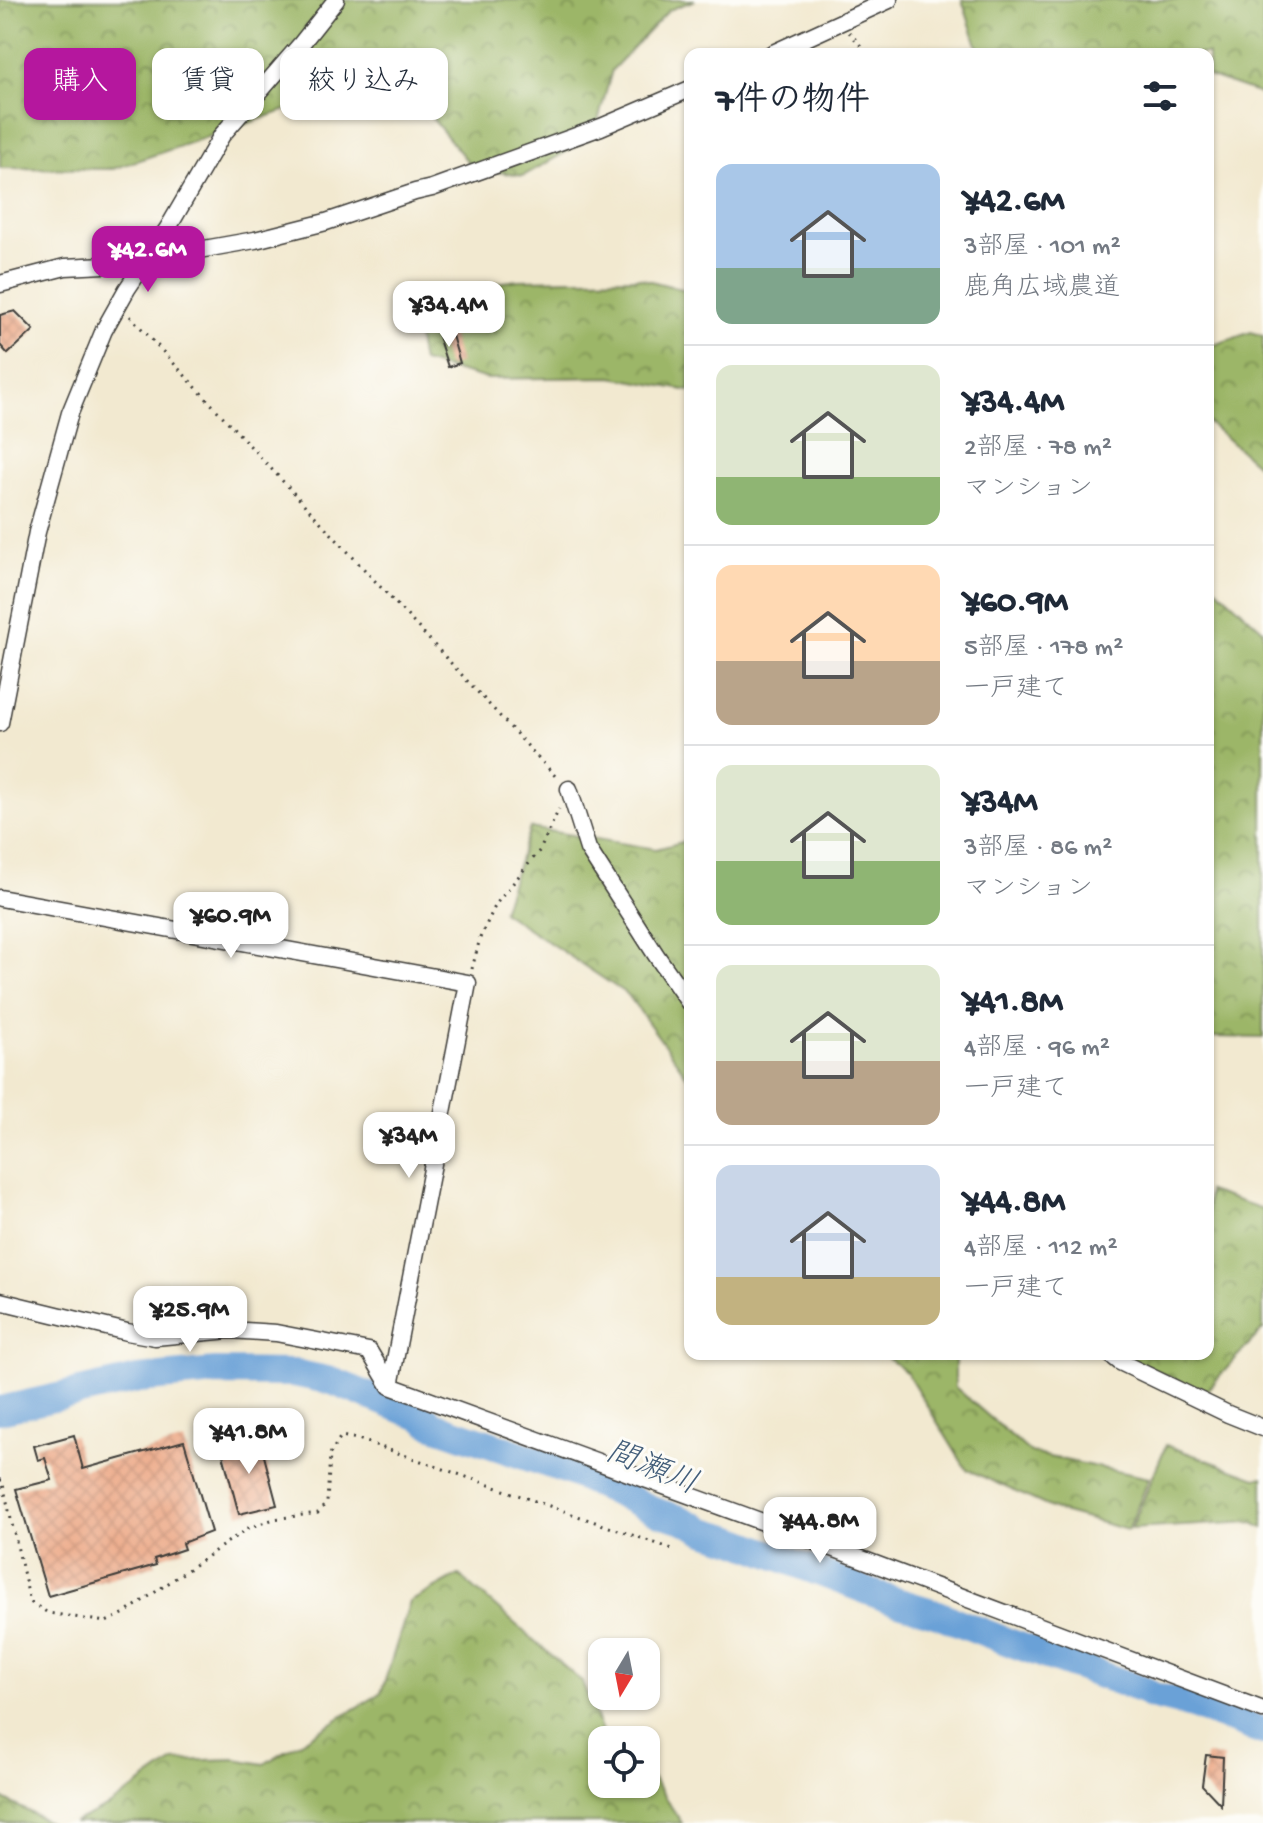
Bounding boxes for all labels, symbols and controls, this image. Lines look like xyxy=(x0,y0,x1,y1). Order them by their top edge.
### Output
chip: 購入 xyxy=(24,48,136,120)
chip: 賃貸 xyxy=(152,48,264,120)
chip: 絞り込み xyxy=(280,48,448,120)
icon: filters xyxy=(1138,74,1182,118)
text: 7件の物件 xyxy=(716,83,870,123)
text: ¥42.6M xyxy=(964,183,1064,223)
icon: home xyxy=(780,196,876,292)
pin: ¥42.6M xyxy=(83,226,213,294)
text: 3部屋 · 101 m² xyxy=(964,233,1121,264)
text: ¥42.6M xyxy=(110,236,186,267)
text: 鹿角広域農道 xyxy=(964,274,1120,305)
pin: ¥34.4M xyxy=(384,281,514,349)
text: ¥34.4M xyxy=(411,291,487,322)
text: ¥34.4M xyxy=(964,384,1064,424)
icon: home xyxy=(780,397,876,493)
text: 2部屋 · 78 m² xyxy=(964,434,1112,465)
text: マンション xyxy=(964,475,1093,506)
text: ¥60.9M xyxy=(964,584,1068,624)
icon: home xyxy=(780,597,876,693)
text: 5部屋 · 178 m² xyxy=(964,634,1123,665)
text: 一戸建て xyxy=(964,675,1068,706)
text: ¥34M xyxy=(964,784,1037,824)
icon: home xyxy=(780,797,876,893)
text: 3部屋 · 86 m² xyxy=(964,834,1112,865)
text: マンション xyxy=(964,875,1093,906)
pin: ¥60.9M xyxy=(166,892,296,960)
text: ¥60.9M xyxy=(191,902,271,933)
text: ¥41.8M xyxy=(964,984,1062,1024)
icon: home xyxy=(780,997,876,1093)
text: 4部屋 · 96 m² xyxy=(964,1034,1110,1065)
text: 一戸建て xyxy=(964,1075,1068,1106)
pin: ¥34M xyxy=(362,1112,456,1180)
text: ¥34M xyxy=(381,1122,437,1153)
text: ¥44.8M xyxy=(964,1184,1065,1224)
icon: home xyxy=(780,1197,876,1293)
text: 4部屋 · 112 m² xyxy=(964,1234,1117,1265)
text: 一戸建て xyxy=(964,1275,1068,1306)
pin: ¥25.9M xyxy=(125,1286,255,1354)
text: ¥25.9M xyxy=(151,1296,229,1327)
pin: ¥41.8M xyxy=(184,1408,314,1476)
text: ¥41.8M xyxy=(211,1418,287,1449)
water label: 間瀬川 xyxy=(599,1433,703,1506)
pin: ¥44.8M xyxy=(755,1497,885,1565)
text: ¥44.8M xyxy=(781,1507,859,1538)
north arrow xyxy=(588,1638,660,1710)
map controls xyxy=(588,1638,660,1798)
button: locate xyxy=(588,1726,660,1798)

